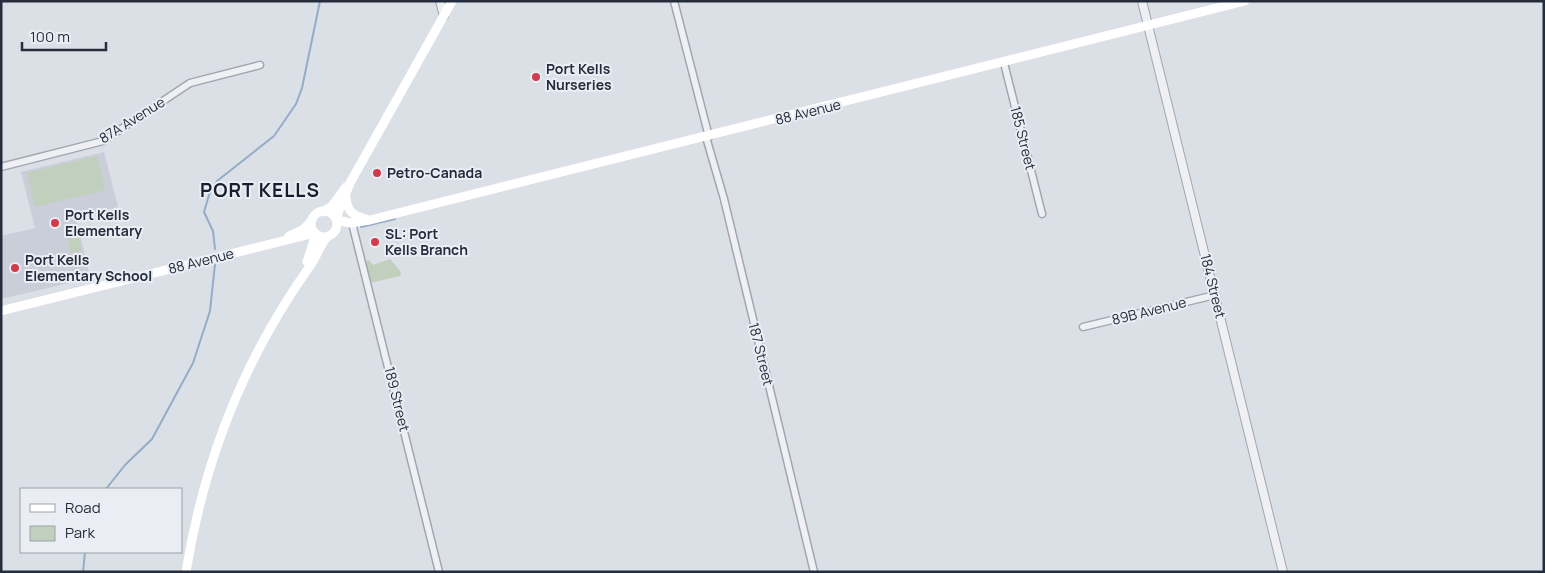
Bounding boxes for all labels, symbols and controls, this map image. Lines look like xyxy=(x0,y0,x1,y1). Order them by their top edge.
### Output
scale bar xyxy=(22,20,106,52)
text: 100 m xyxy=(30,26,70,47)
place label: Port Kells Nurseries xyxy=(546,59,612,94)
marker: Port Kells Nurseries xyxy=(530,71,542,83)
street label: 87A Avenue xyxy=(95,92,168,147)
street label: 88 Avenue xyxy=(773,94,843,129)
street label: 185 Street xyxy=(1006,104,1041,172)
place label: Petro-Canada xyxy=(387,163,482,182)
marker: Petro-Canada xyxy=(371,167,383,179)
district label: PORT KELLS xyxy=(200,177,320,203)
place label: Port Kells Elementary xyxy=(65,205,142,240)
marker: Port Kells Elementary xyxy=(49,217,61,229)
place label: SL: Port Kells Branch xyxy=(385,224,468,259)
marker: SL: Port Kells Branch xyxy=(369,236,381,248)
street label: 88 Avenue xyxy=(166,243,236,278)
place label: Port Kells Elementary School xyxy=(25,250,152,285)
street label: 184 Street xyxy=(1196,252,1231,320)
marker: Port Kells Elementary School xyxy=(9,262,21,274)
street label: 89B Avenue xyxy=(1110,292,1188,329)
street label: 187 Street xyxy=(744,320,779,388)
street label: 189 Street xyxy=(380,364,415,434)
legend xyxy=(20,488,182,553)
text: Road xyxy=(65,497,101,518)
text: Park xyxy=(65,522,95,543)

